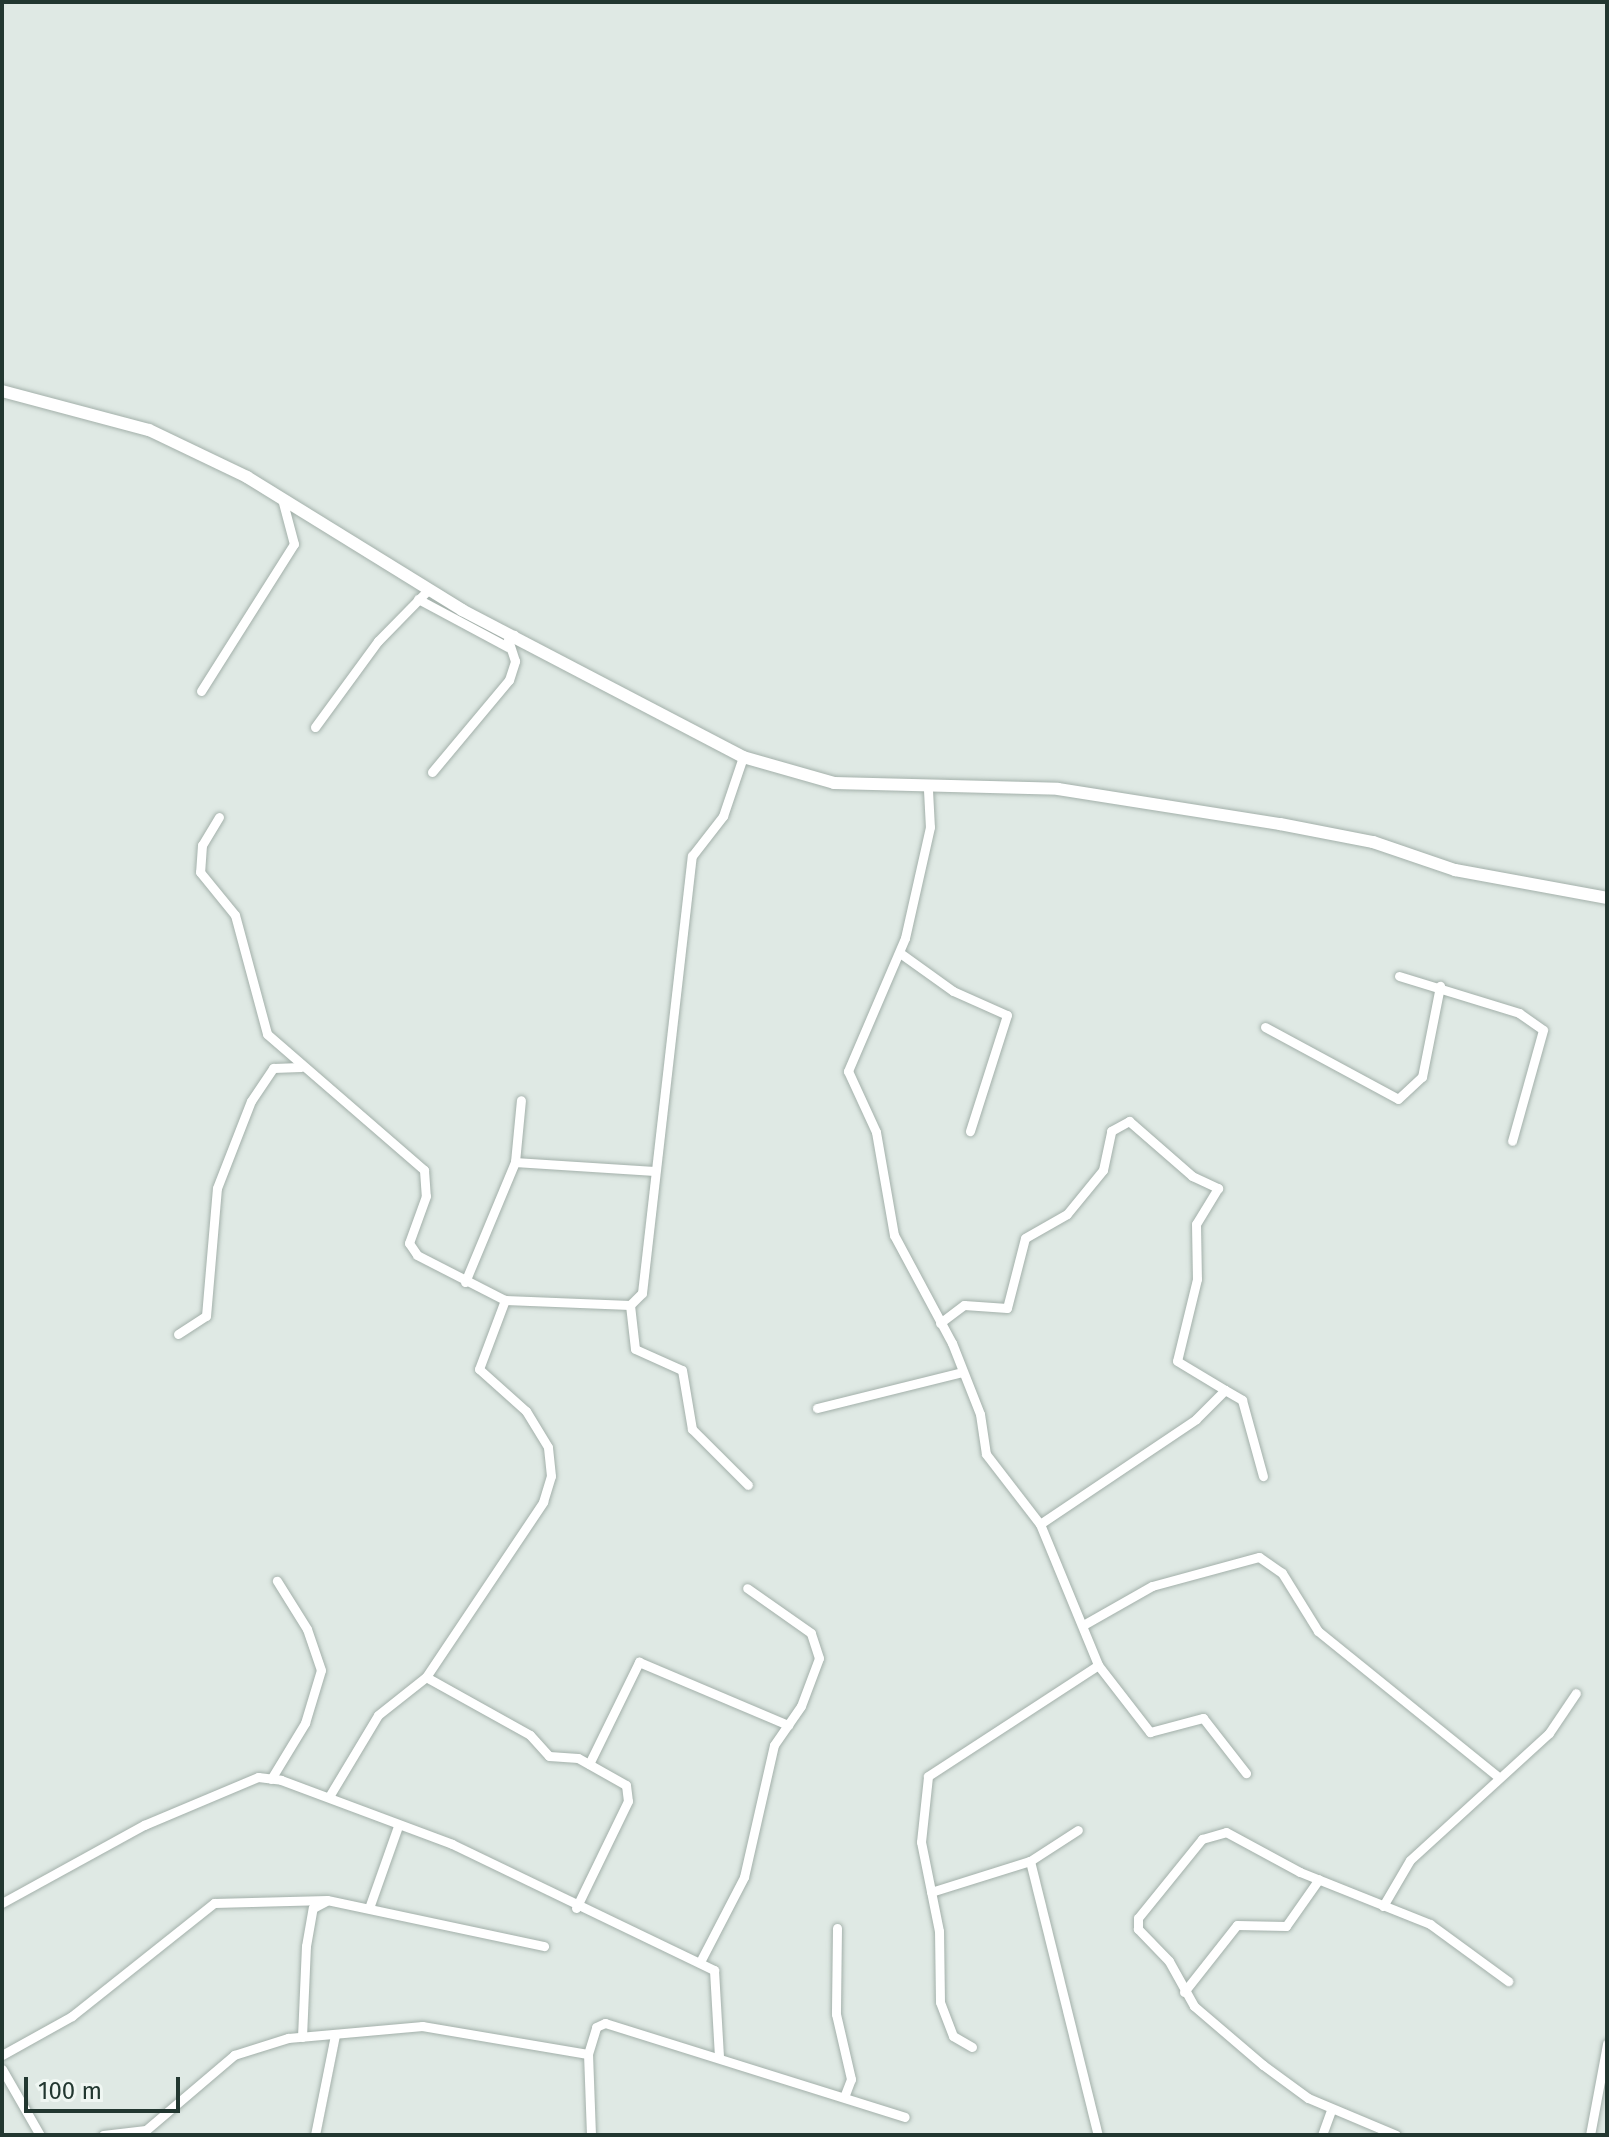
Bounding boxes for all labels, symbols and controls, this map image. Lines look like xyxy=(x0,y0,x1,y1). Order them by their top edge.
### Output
scale bar xyxy=(28,2061,184,2111)
text: 100 m xyxy=(38,2077,102,2105)

